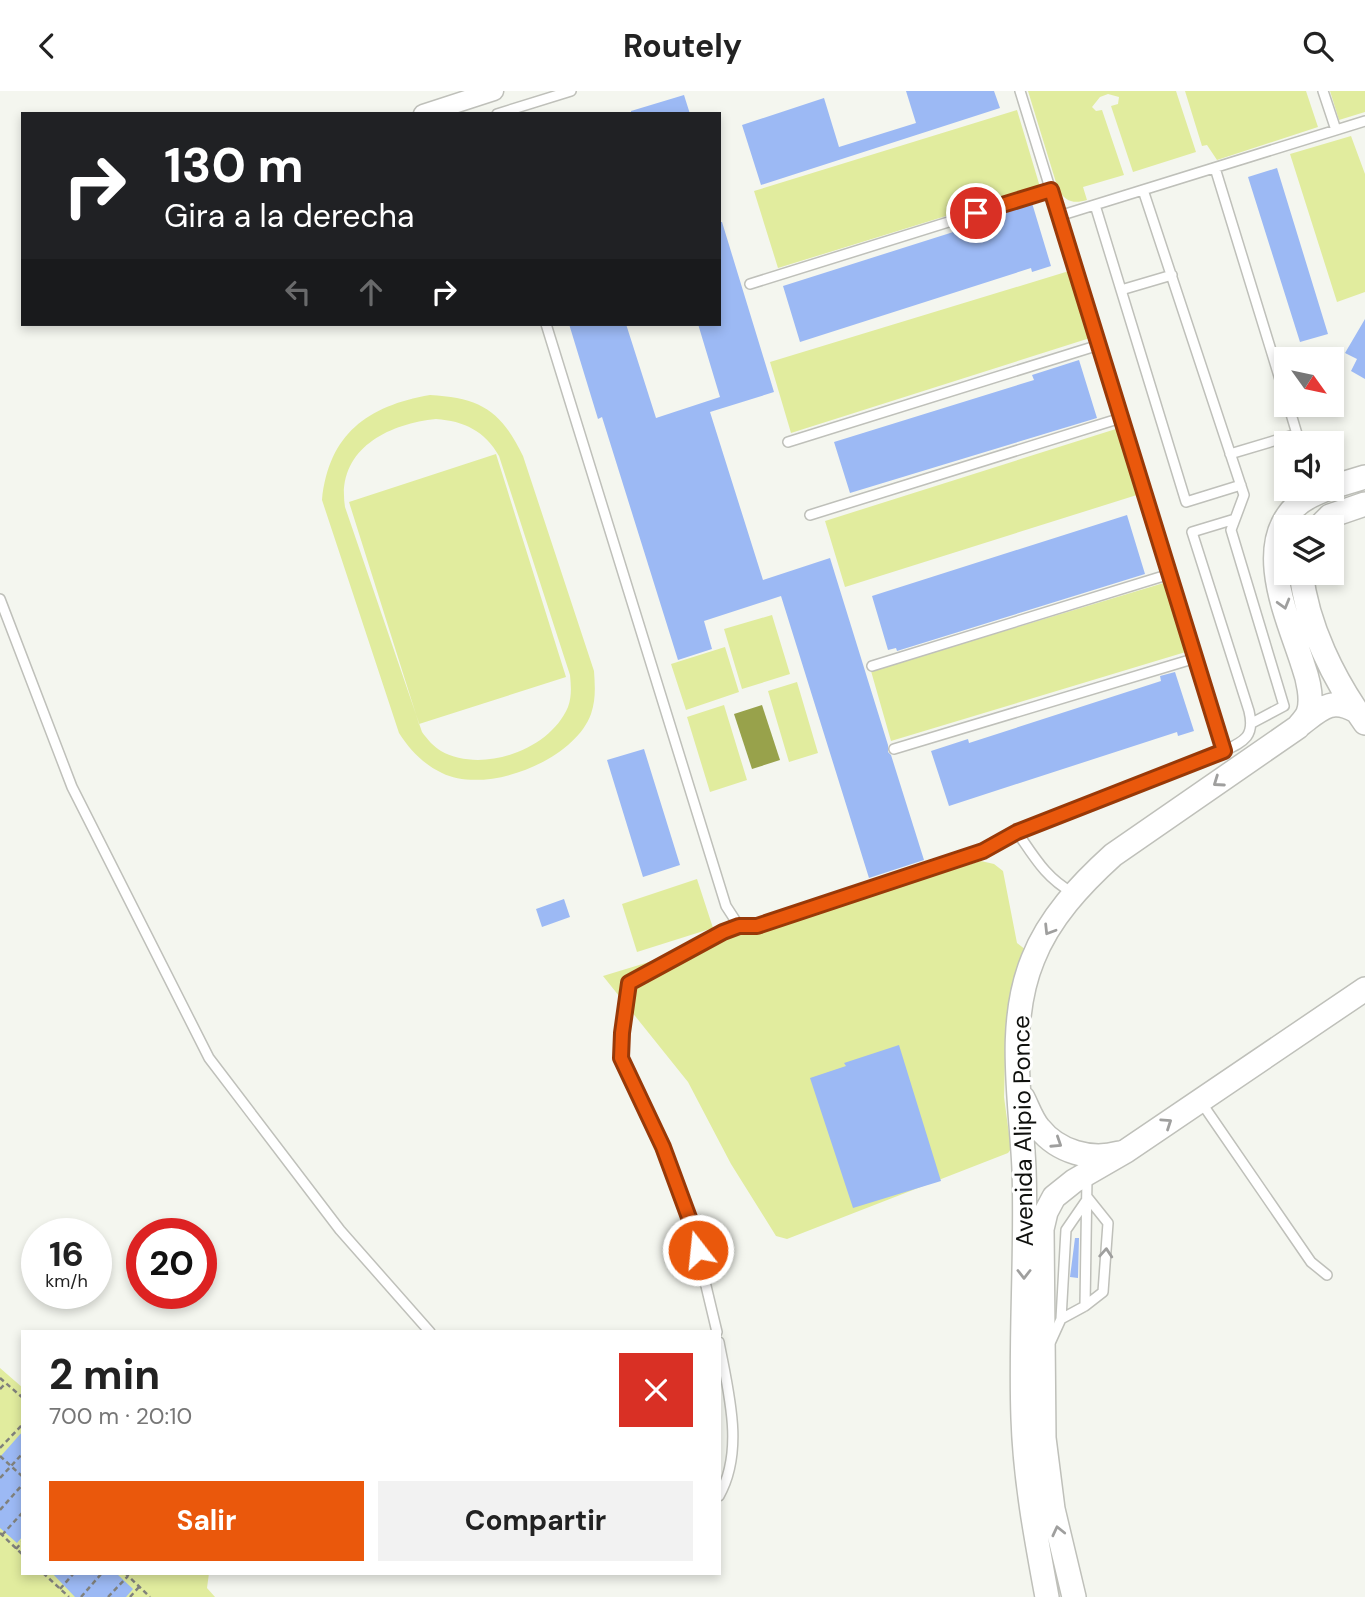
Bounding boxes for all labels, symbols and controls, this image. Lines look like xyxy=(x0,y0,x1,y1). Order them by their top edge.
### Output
text: Routely xyxy=(623,25,742,67)
icon: back xyxy=(28,27,66,65)
icon: search xyxy=(1299,27,1337,65)
text: 130 m xyxy=(164,133,304,197)
icon: right xyxy=(49,140,140,231)
pin xyxy=(946,183,1006,243)
icon: arrive xyxy=(957,194,995,232)
text: Gira a la derecha xyxy=(164,195,414,237)
icon: left xyxy=(279,273,317,311)
icon: ahead xyxy=(352,273,390,311)
icon: right xyxy=(425,273,463,311)
north arrow xyxy=(1274,347,1344,417)
map controls xyxy=(1274,347,1344,585)
button: sound xyxy=(1274,431,1344,501)
button: layers xyxy=(1274,515,1344,585)
one-way arrow xyxy=(1275,597,1290,609)
one-way arrow xyxy=(1213,774,1226,786)
one-way arrow xyxy=(1044,923,1057,936)
street label: Avenida Alipio Ponce xyxy=(1005,1015,1040,1247)
one-way arrow xyxy=(1159,1119,1172,1131)
one-way arrow xyxy=(1050,1135,1063,1148)
position arrow xyxy=(661,1213,735,1287)
speed limit sign: 20 xyxy=(126,1218,217,1309)
text: 16 xyxy=(49,1231,84,1277)
one-way arrow xyxy=(1098,1247,1113,1258)
text: km/h xyxy=(45,1269,88,1293)
one-way arrow xyxy=(1016,1270,1032,1280)
text: 2 min xyxy=(49,1347,160,1402)
button: close xyxy=(619,1353,693,1427)
text: 700 m · 20:10 xyxy=(49,1401,192,1431)
button: Salir xyxy=(49,1481,364,1561)
button: Compartir xyxy=(378,1481,693,1561)
one-way arrow xyxy=(1052,1525,1066,1537)

